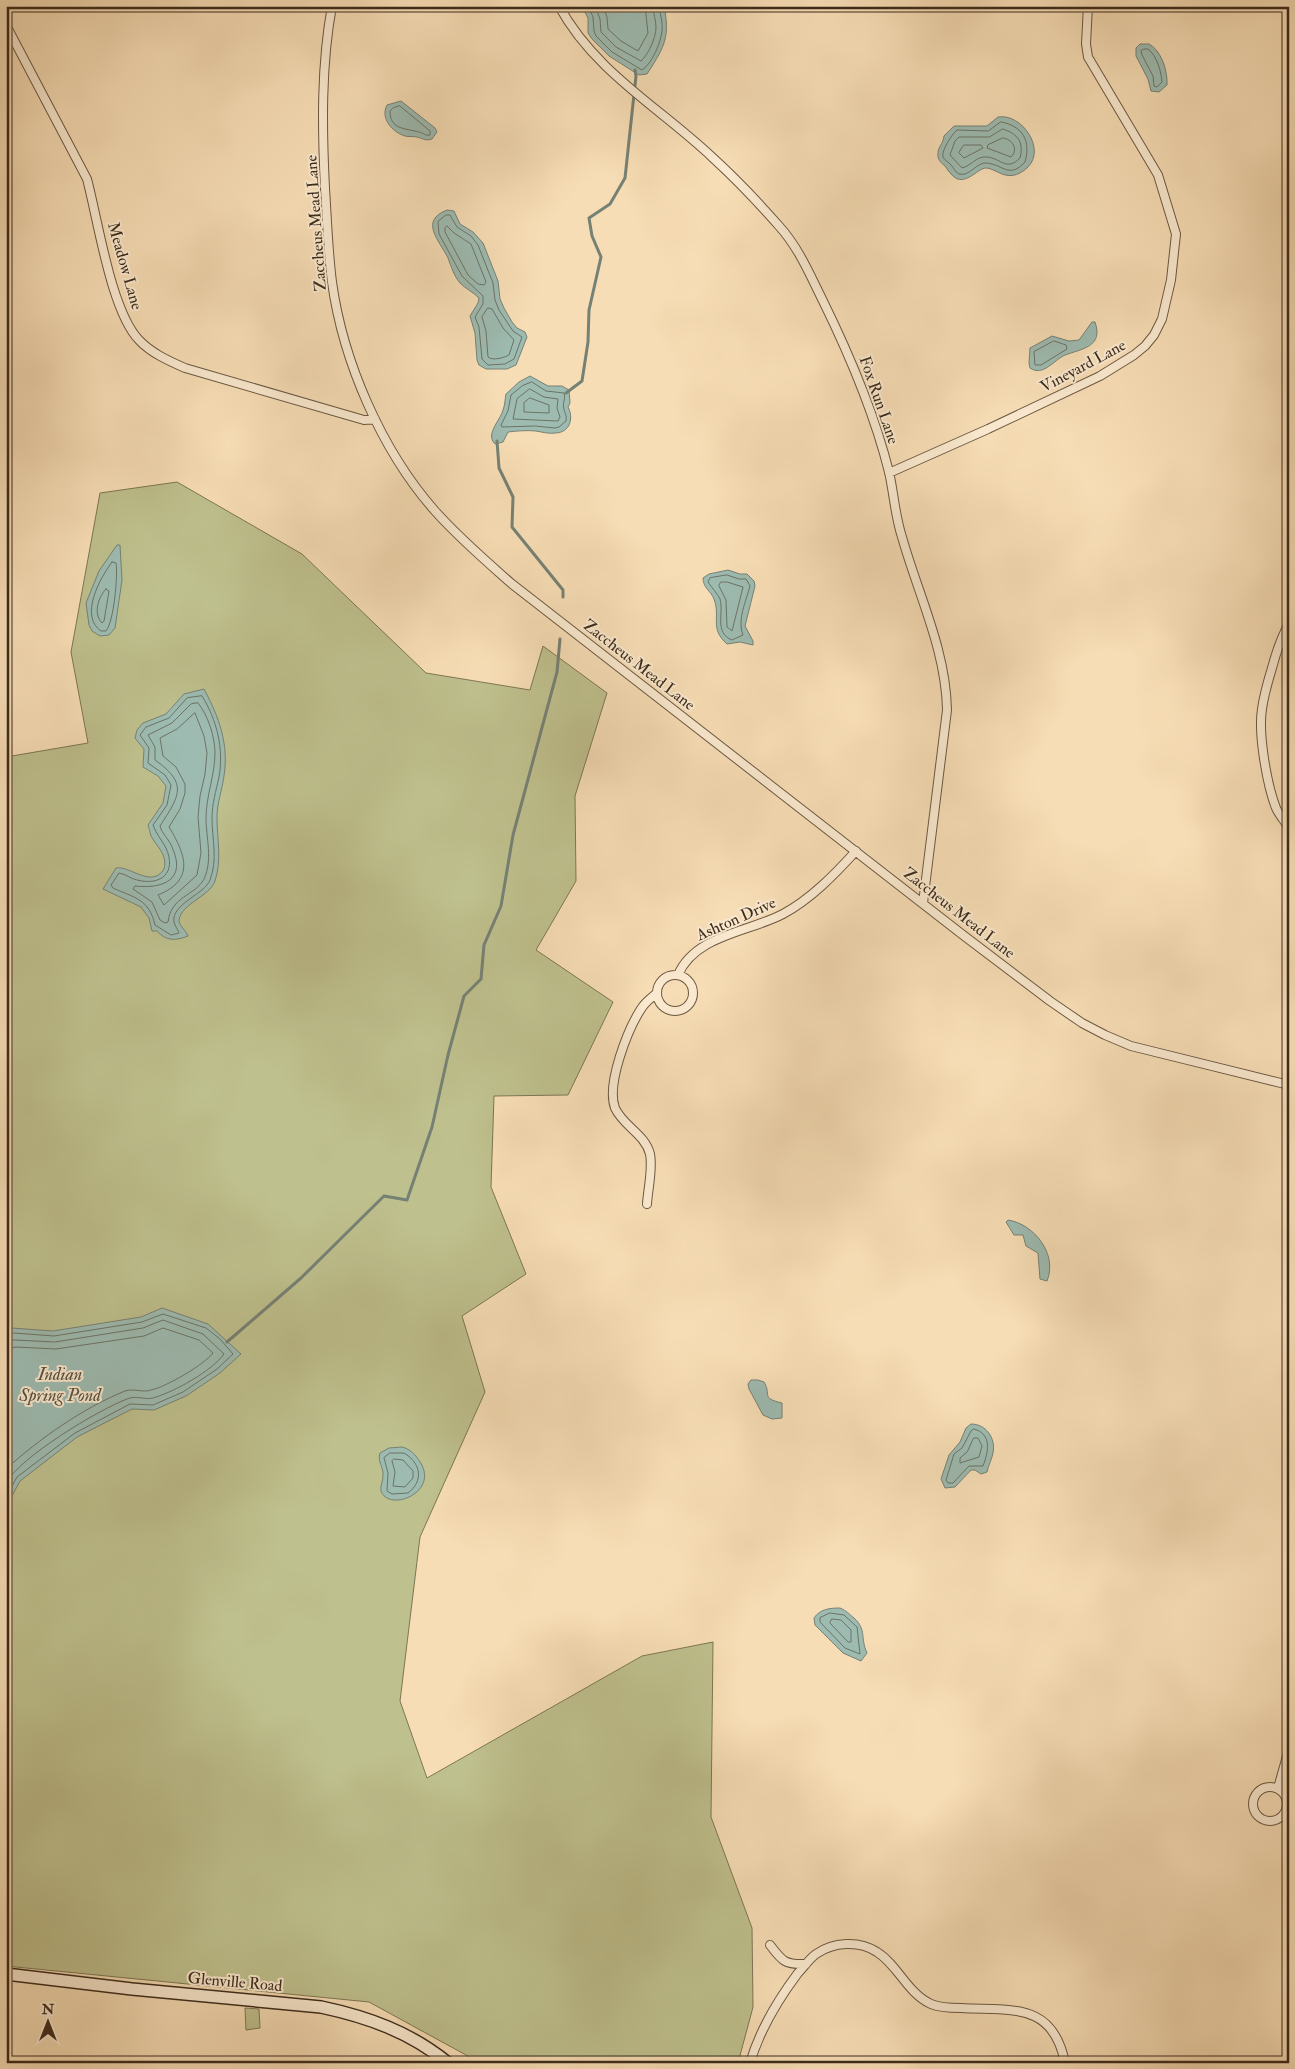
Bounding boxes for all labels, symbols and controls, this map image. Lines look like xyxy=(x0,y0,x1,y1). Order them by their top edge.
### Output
street label: Zaccheus Mead Lane xyxy=(301,154,331,292)
street label: Meadow Lane xyxy=(103,220,147,312)
street label: Vineyard Lane xyxy=(1037,335,1130,397)
street label: Fox Run Lane xyxy=(855,353,904,447)
street label: Zaccheus Mead Lane xyxy=(579,615,699,715)
street label: Zaccheus Mead Lane xyxy=(899,863,1019,963)
street label: Ashton Drive xyxy=(692,892,779,946)
water label: Indian Spring Pond xyxy=(18,1363,102,1407)
street label: Glenville Road xyxy=(187,1968,283,1996)
north arrow xyxy=(22,1996,72,2046)
text: N xyxy=(41,2001,55,2018)

